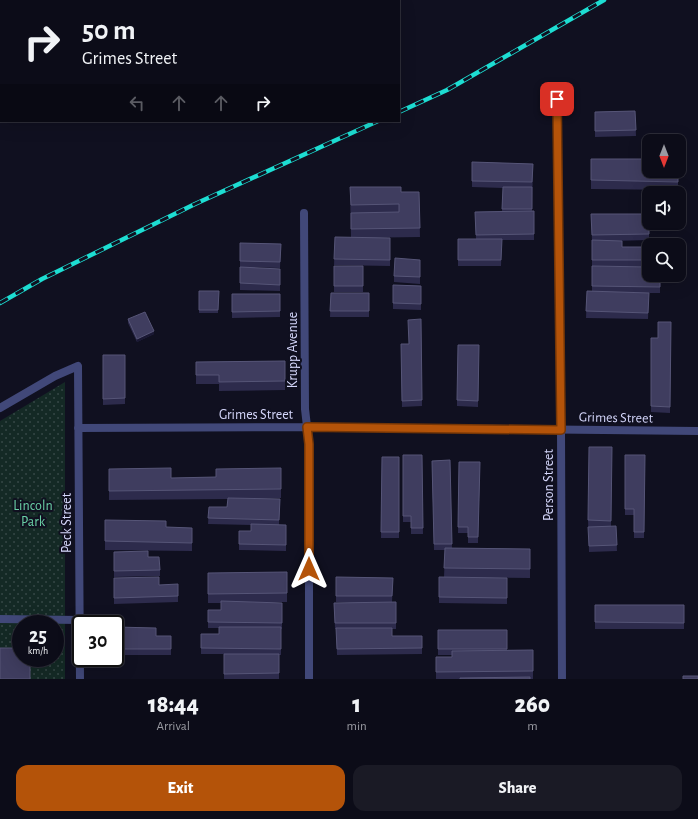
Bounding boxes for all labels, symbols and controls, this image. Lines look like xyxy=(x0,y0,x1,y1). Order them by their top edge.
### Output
icon: right xyxy=(16,16,68,68)
text: 50 m xyxy=(82,17,136,45)
text: Grimes Street xyxy=(82,50,177,68)
pin xyxy=(540,82,574,116)
icon: arrive xyxy=(546,88,568,110)
icon: left xyxy=(126,92,148,114)
icon: ahead xyxy=(168,92,190,114)
icon: ahead xyxy=(210,92,232,114)
icon: right xyxy=(252,92,274,114)
north arrow xyxy=(642,134,686,178)
map controls xyxy=(642,134,686,282)
button: sound xyxy=(642,186,686,230)
button: search xyxy=(642,238,686,282)
street label: Krupp Avenue xyxy=(286,312,300,388)
street label: Grimes Street xyxy=(219,408,294,422)
street label: Grimes Street xyxy=(579,410,654,426)
street label: Person Street xyxy=(542,448,556,521)
street label: Peck Street xyxy=(60,492,74,553)
park label: Lincoln Park xyxy=(13,499,53,529)
position arrow xyxy=(288,548,330,590)
speed limit sign: 30 xyxy=(72,615,124,667)
text: 25 xyxy=(29,626,47,646)
text: km/h xyxy=(28,646,48,656)
text: 18:44 xyxy=(148,693,199,717)
text: 1 xyxy=(352,693,361,717)
text: 260 xyxy=(515,693,550,717)
text: Arrival xyxy=(157,720,190,733)
text: min xyxy=(347,720,367,733)
text: m xyxy=(527,720,538,733)
button: Exit xyxy=(16,765,345,811)
button: Share xyxy=(353,765,682,811)

